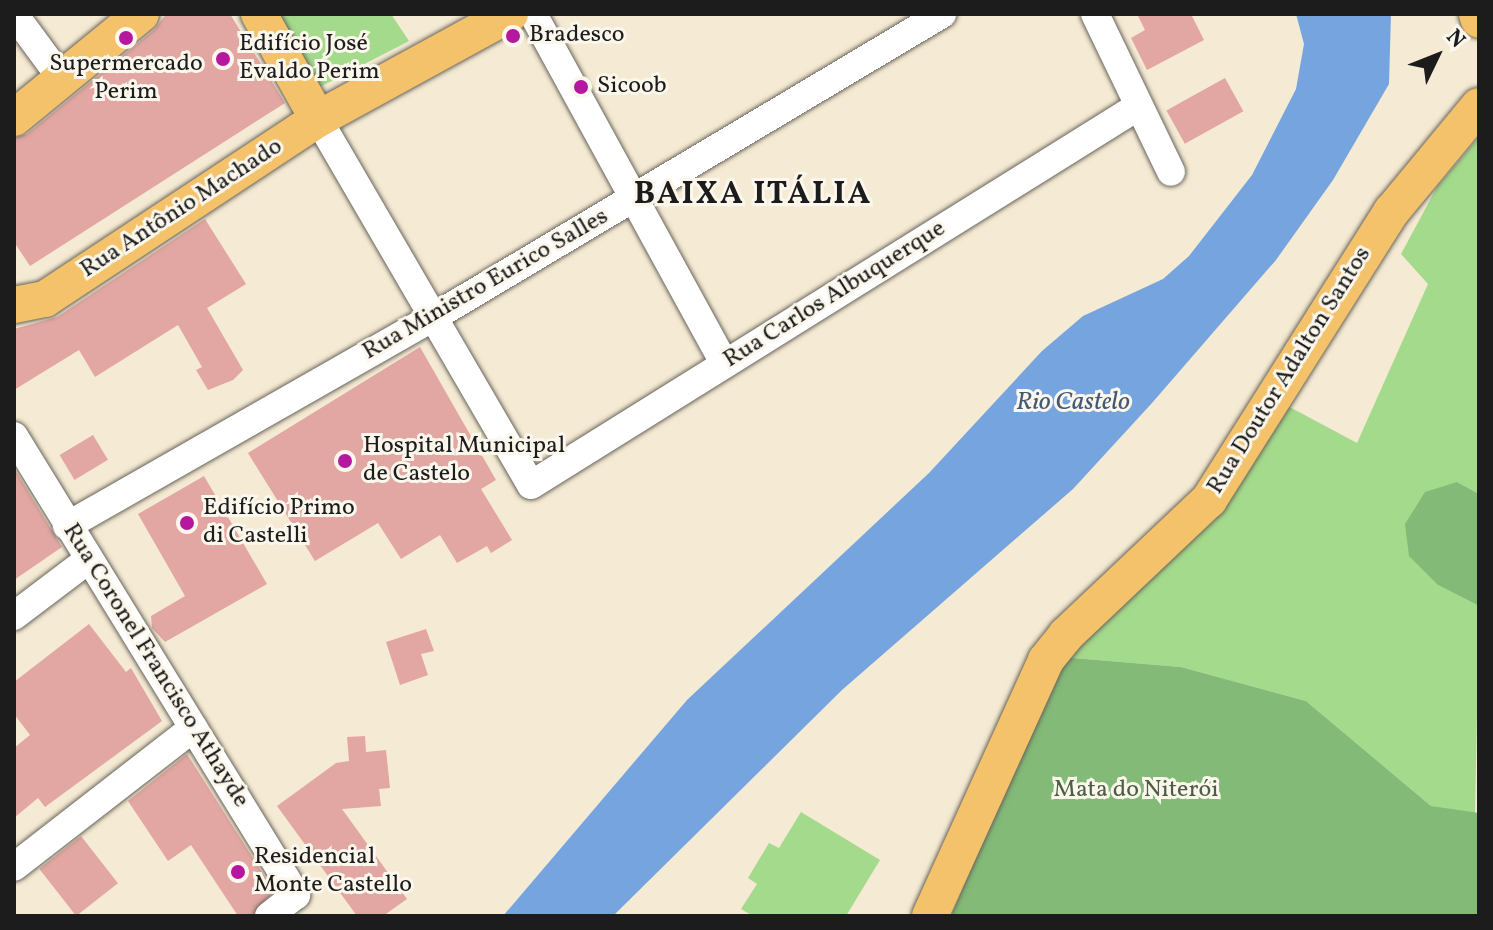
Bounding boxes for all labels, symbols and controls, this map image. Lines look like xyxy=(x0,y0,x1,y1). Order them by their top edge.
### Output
north arrow xyxy=(1397,16,1477,96)
place label: Bradesco xyxy=(529,22,625,50)
text: N xyxy=(1438,23,1472,56)
marker: Bradesco xyxy=(504,27,522,45)
marker: Supermercado Perim xyxy=(117,29,135,47)
place label: Edifício José Evaldo Perim xyxy=(239,31,380,87)
marker: Edifício José Evaldo Perim xyxy=(214,50,232,68)
place label: Supermercado Perim xyxy=(49,51,203,107)
place label: Sicoob xyxy=(597,73,667,101)
marker: Sicoob xyxy=(572,78,590,96)
street label: Rua Antônio Machado xyxy=(76,133,288,285)
district label: BAIXA ITÁLIA xyxy=(634,176,872,214)
street label: Rua Ministro Eurico Salles xyxy=(358,203,614,367)
street label: Rua Carlos Albuquerque xyxy=(719,215,951,375)
street label: Rua Doutor Adalton Santos xyxy=(1202,242,1378,500)
water label: Rio Castelo xyxy=(1016,387,1130,419)
place label: Hospital Municipal de Castelo xyxy=(363,433,565,489)
marker: Hospital Municipal de Castelo xyxy=(334,450,356,472)
place label: Edifício Primo di Castelli xyxy=(203,495,355,551)
marker: Edifício Primo di Castelli xyxy=(178,514,196,532)
street label: Rua Coronel Francisco Athayde xyxy=(56,519,254,813)
park label: Mata do Niterói xyxy=(1054,777,1218,805)
place label: Residencial Monte Castello xyxy=(254,844,412,900)
marker: Residencial Monte Castello xyxy=(229,863,247,881)

